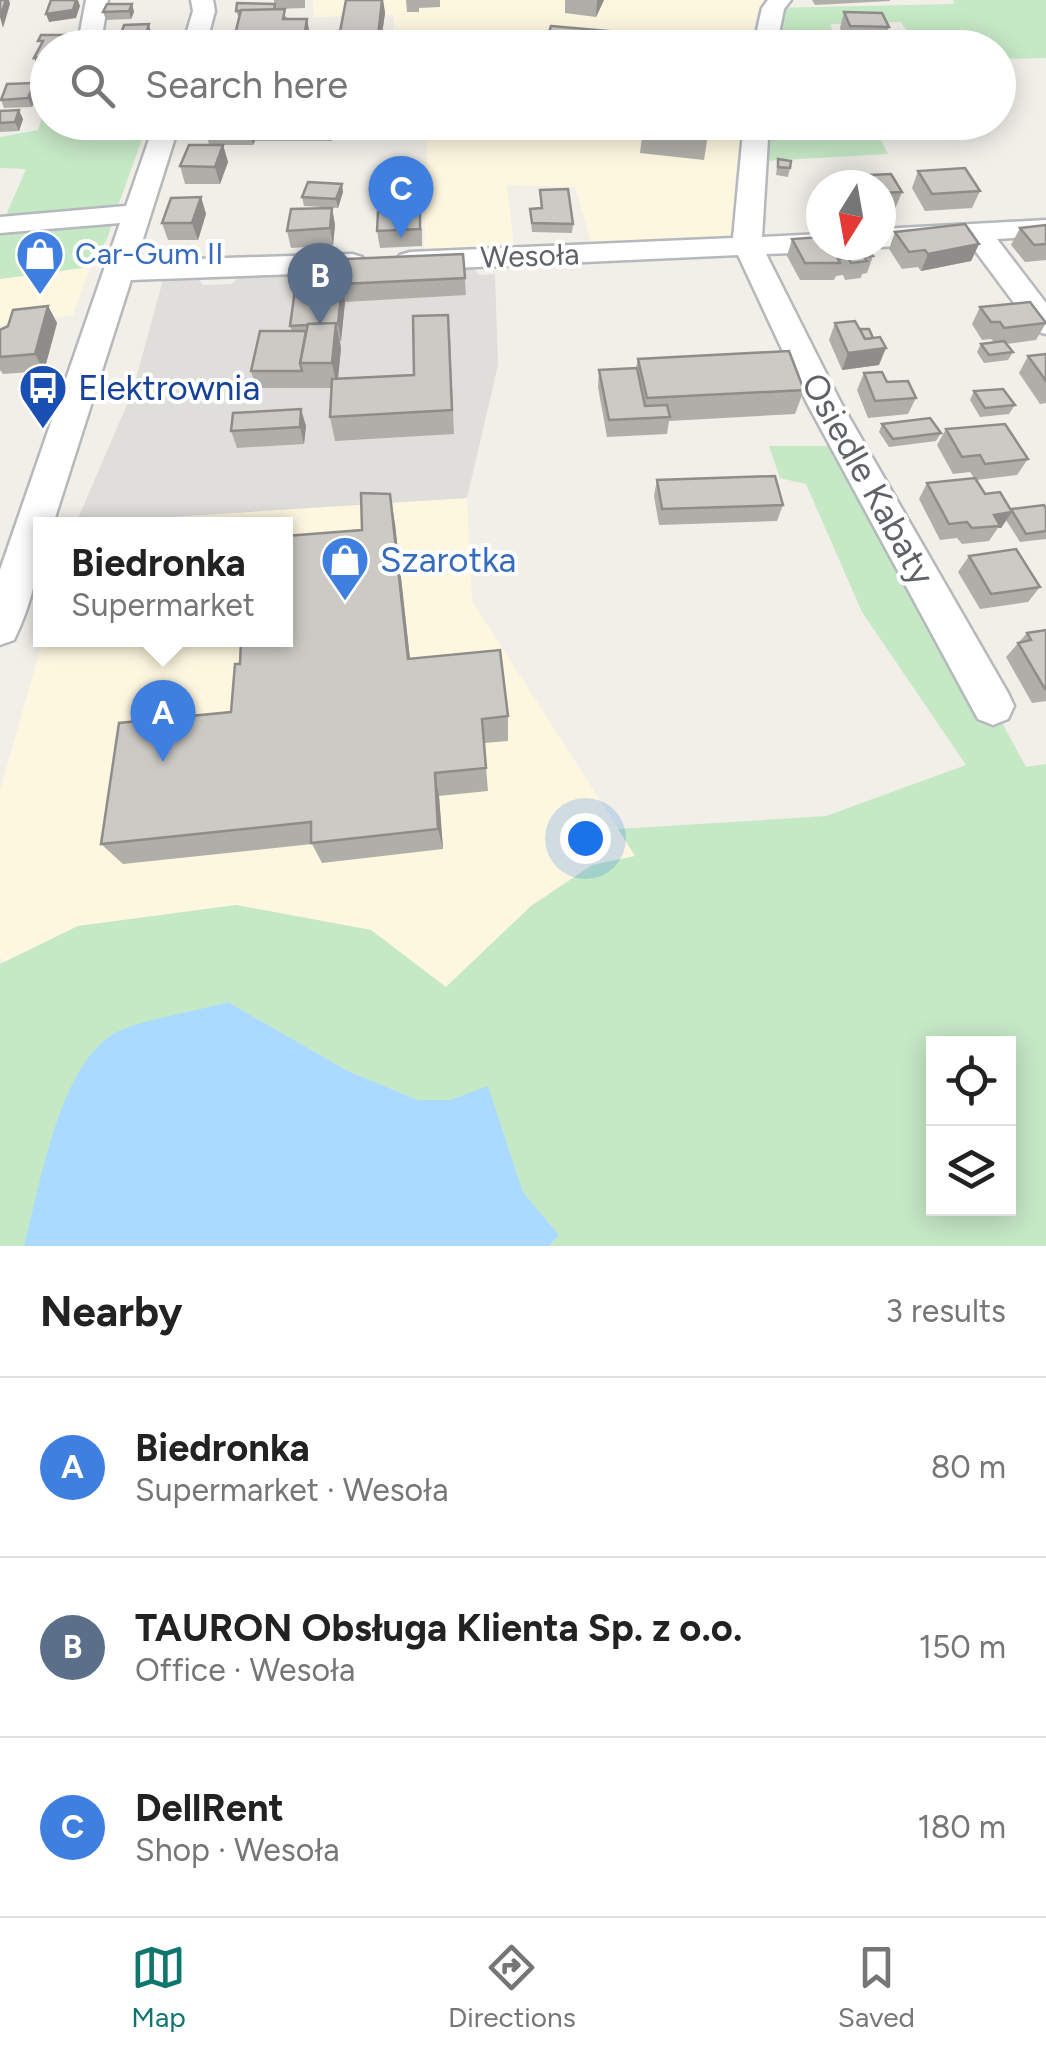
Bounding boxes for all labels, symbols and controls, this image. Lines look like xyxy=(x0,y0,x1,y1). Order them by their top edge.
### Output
search box xyxy=(30,30,1016,140)
icon: search xyxy=(65,58,120,113)
text: Search here xyxy=(145,62,348,108)
pin: C xyxy=(368,156,434,238)
north arrow xyxy=(806,170,896,260)
shop icon: Car-Gum II xyxy=(14,228,66,296)
place label: Car-Gum II xyxy=(75,235,223,272)
street label: Wesoła xyxy=(480,235,580,276)
pin: B xyxy=(288,242,352,325)
bus stop icon: Elektrownia xyxy=(17,362,69,430)
street label: Osiedle Kabaty xyxy=(793,366,944,593)
place label: Elektrownia xyxy=(78,367,260,409)
popup xyxy=(33,517,293,647)
shop icon: Szarotka xyxy=(319,534,371,602)
place label: Szarotka xyxy=(380,539,516,581)
text: Biedronka xyxy=(71,540,246,586)
text: Supermarket xyxy=(71,586,255,624)
pin: A xyxy=(130,680,196,762)
your location xyxy=(560,813,611,864)
map controls xyxy=(926,1036,1016,1216)
button: locate xyxy=(926,1036,1016,1126)
button: layers xyxy=(926,1126,1016,1216)
text: Nearby xyxy=(40,1286,182,1337)
text: 3 results xyxy=(886,1292,1006,1330)
text: Biedronka xyxy=(135,1425,310,1471)
text: A xyxy=(61,1448,84,1486)
text: 80 m xyxy=(931,1448,1006,1486)
text: Supermarket · Wesoła xyxy=(135,1471,448,1509)
text: TAURON Obsługa Klienta Sp. z o.o. xyxy=(135,1605,742,1651)
text: B xyxy=(63,1628,82,1666)
text: 150 m xyxy=(919,1628,1006,1666)
text: Office · Wesoła xyxy=(135,1651,355,1689)
text: DellRent xyxy=(135,1785,284,1831)
text: C xyxy=(61,1808,84,1846)
text: 180 m xyxy=(917,1808,1006,1846)
text: Shop · Wesoła xyxy=(135,1831,340,1869)
tab: Map xyxy=(131,1940,186,2034)
tab: Directions xyxy=(448,1940,576,2034)
tab: Saved xyxy=(838,1940,915,2034)

